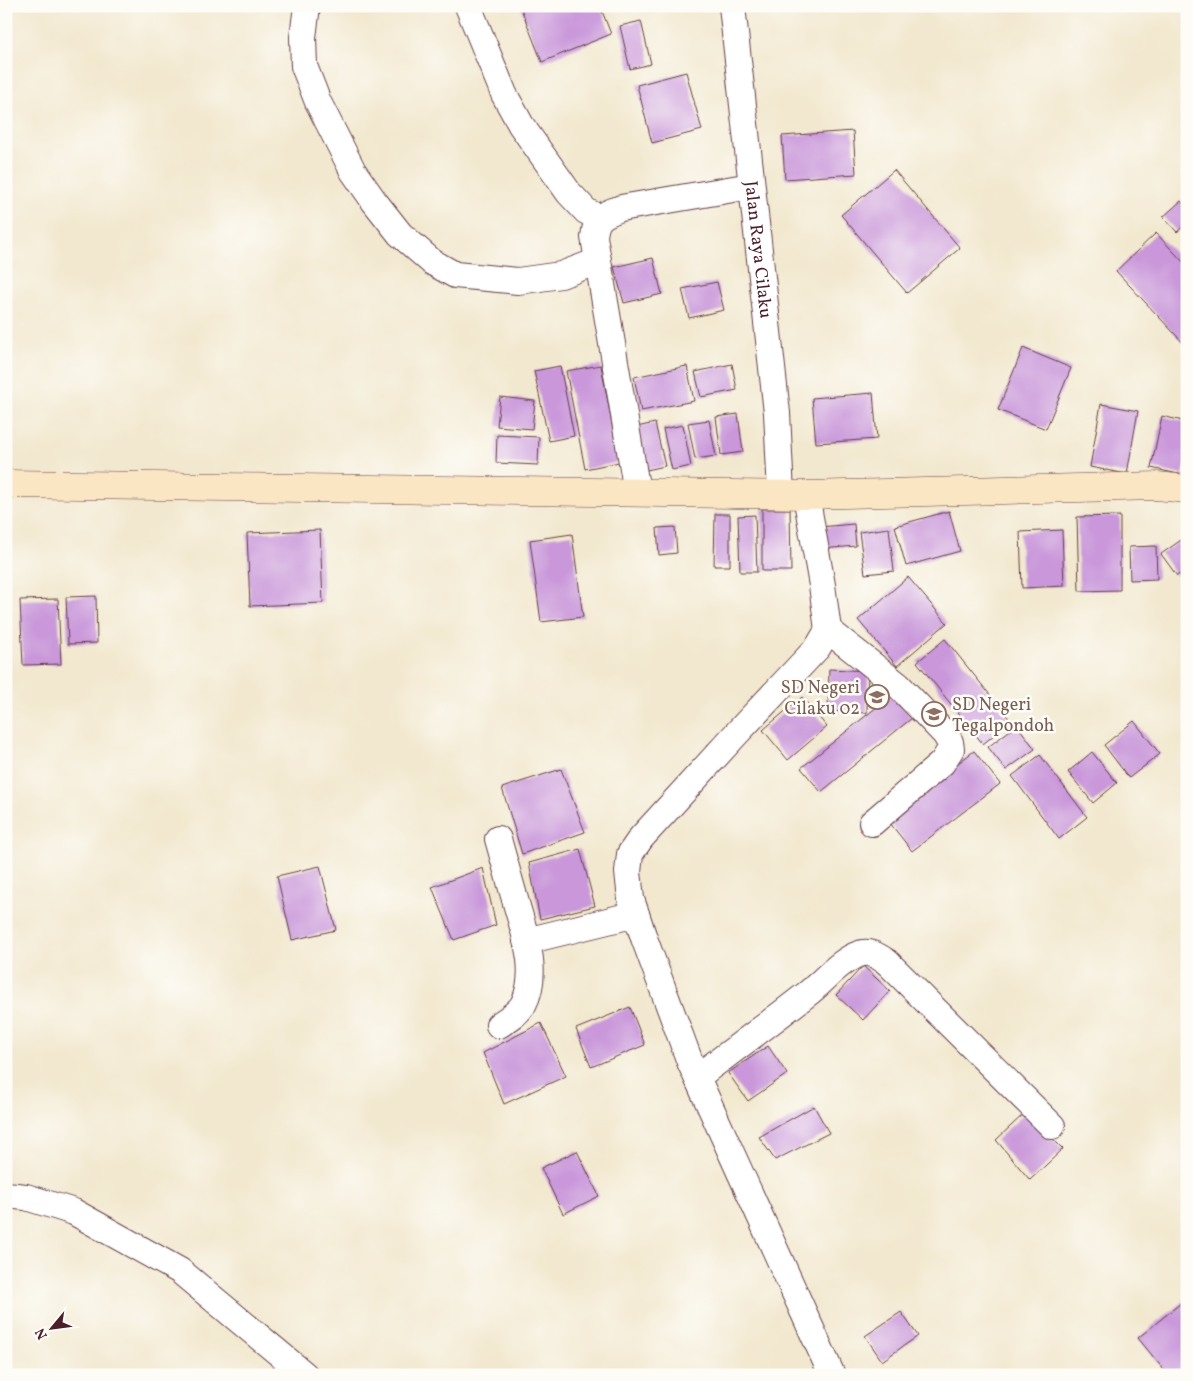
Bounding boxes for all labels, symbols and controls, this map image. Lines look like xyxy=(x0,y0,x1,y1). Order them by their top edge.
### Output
street label: Jalan Raya Cilaku xyxy=(737,180,777,320)
place label: SD Negeri Cilaku 02 xyxy=(781,676,860,722)
school or university icon: SD Negeri Cilaku 02 xyxy=(864,684,890,710)
place label: SD Negeri Tegalpondoh xyxy=(952,693,1055,739)
school or university icon: SD Negeri Tegalpondoh xyxy=(921,701,947,727)
north arrow xyxy=(28,1304,78,1354)
text: N xyxy=(31,1325,53,1343)

